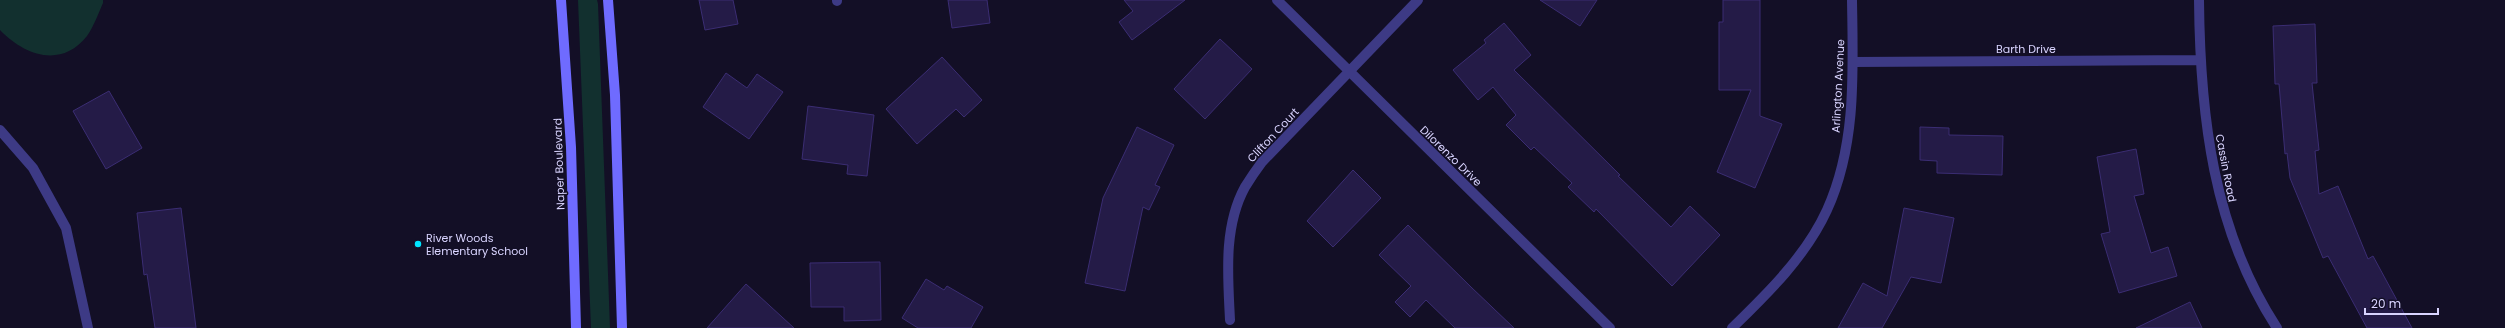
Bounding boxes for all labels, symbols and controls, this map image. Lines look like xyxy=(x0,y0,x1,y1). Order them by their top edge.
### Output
street label: Arlington Avenue xyxy=(1828,39,1848,133)
street label: Barth Drive xyxy=(1996,41,2056,57)
street label: Clifton Court xyxy=(1244,104,1302,166)
street label: Naper Boulevard xyxy=(549,118,569,210)
street label: Dilorenzo Drive xyxy=(1416,122,1486,190)
street label: Cassin Road xyxy=(2212,133,2240,203)
place label: River Woods Elementary School xyxy=(426,230,528,259)
marker: River Woods Elementary School xyxy=(413,239,423,249)
scale bar xyxy=(2365,290,2438,316)
text: 20 m xyxy=(2371,295,2401,312)

